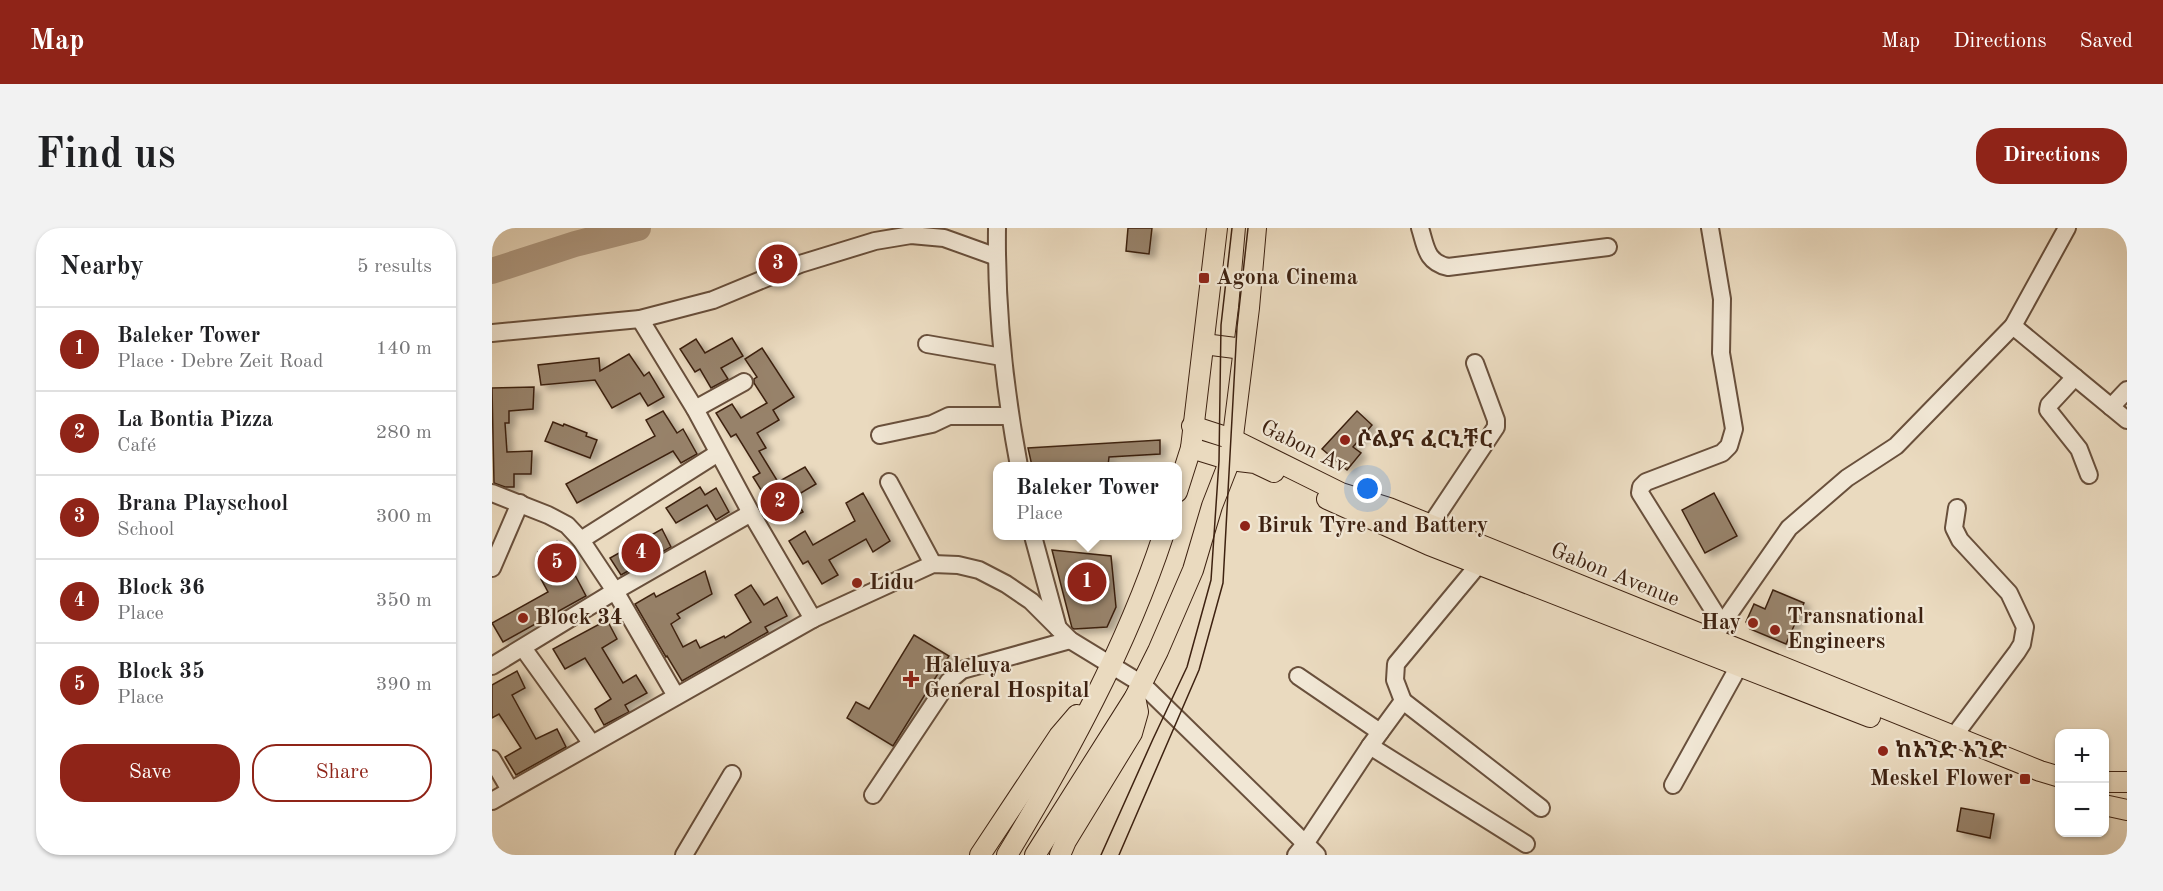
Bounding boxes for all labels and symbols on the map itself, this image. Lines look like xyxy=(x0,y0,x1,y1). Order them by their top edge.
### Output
pin: 3 xyxy=(758,242,798,286)
place label: Agona Cinema xyxy=(1216,267,1358,289)
marker: Agona Cinema xyxy=(1197,271,1211,285)
street label: Gabon Av xyxy=(1257,417,1351,478)
place label: ሶልያና ፈርኒቸር xyxy=(1357,428,1493,451)
marker: ሶልያና ፈርኒቸር xyxy=(1338,433,1352,447)
your location xyxy=(1353,474,1382,503)
pin: 2 xyxy=(760,480,800,524)
place label: Biruk Tyre and Battery xyxy=(1257,515,1488,537)
marker: Biruk Tyre and Battery xyxy=(1238,519,1252,533)
pin: 4 xyxy=(622,530,660,576)
street label: Gabon Avenue xyxy=(1547,539,1683,611)
pin: 5 xyxy=(538,540,576,586)
pin: 1 xyxy=(1068,560,1106,604)
place label: Lidu xyxy=(869,572,914,594)
marker: Lidu xyxy=(850,576,864,590)
place label: Transnational Engineers xyxy=(1787,606,1925,653)
place label: Block 34 xyxy=(535,607,623,629)
marker: Block 34 xyxy=(516,611,530,625)
place label: Hay xyxy=(1701,612,1741,634)
marker: Hay xyxy=(1746,616,1760,630)
marker: Transnational Engineers xyxy=(1768,623,1782,637)
place label: Haleluya General Hospital xyxy=(924,655,1090,702)
marker: Haleluya General Hospital xyxy=(902,670,920,688)
place label: ከአንድ አንድ xyxy=(1895,740,2007,762)
marker: ከአንድ አንድ xyxy=(1876,744,1890,758)
place label: Meskel Flower xyxy=(1870,768,2013,790)
marker: Meskel Flower xyxy=(2018,772,2032,786)

